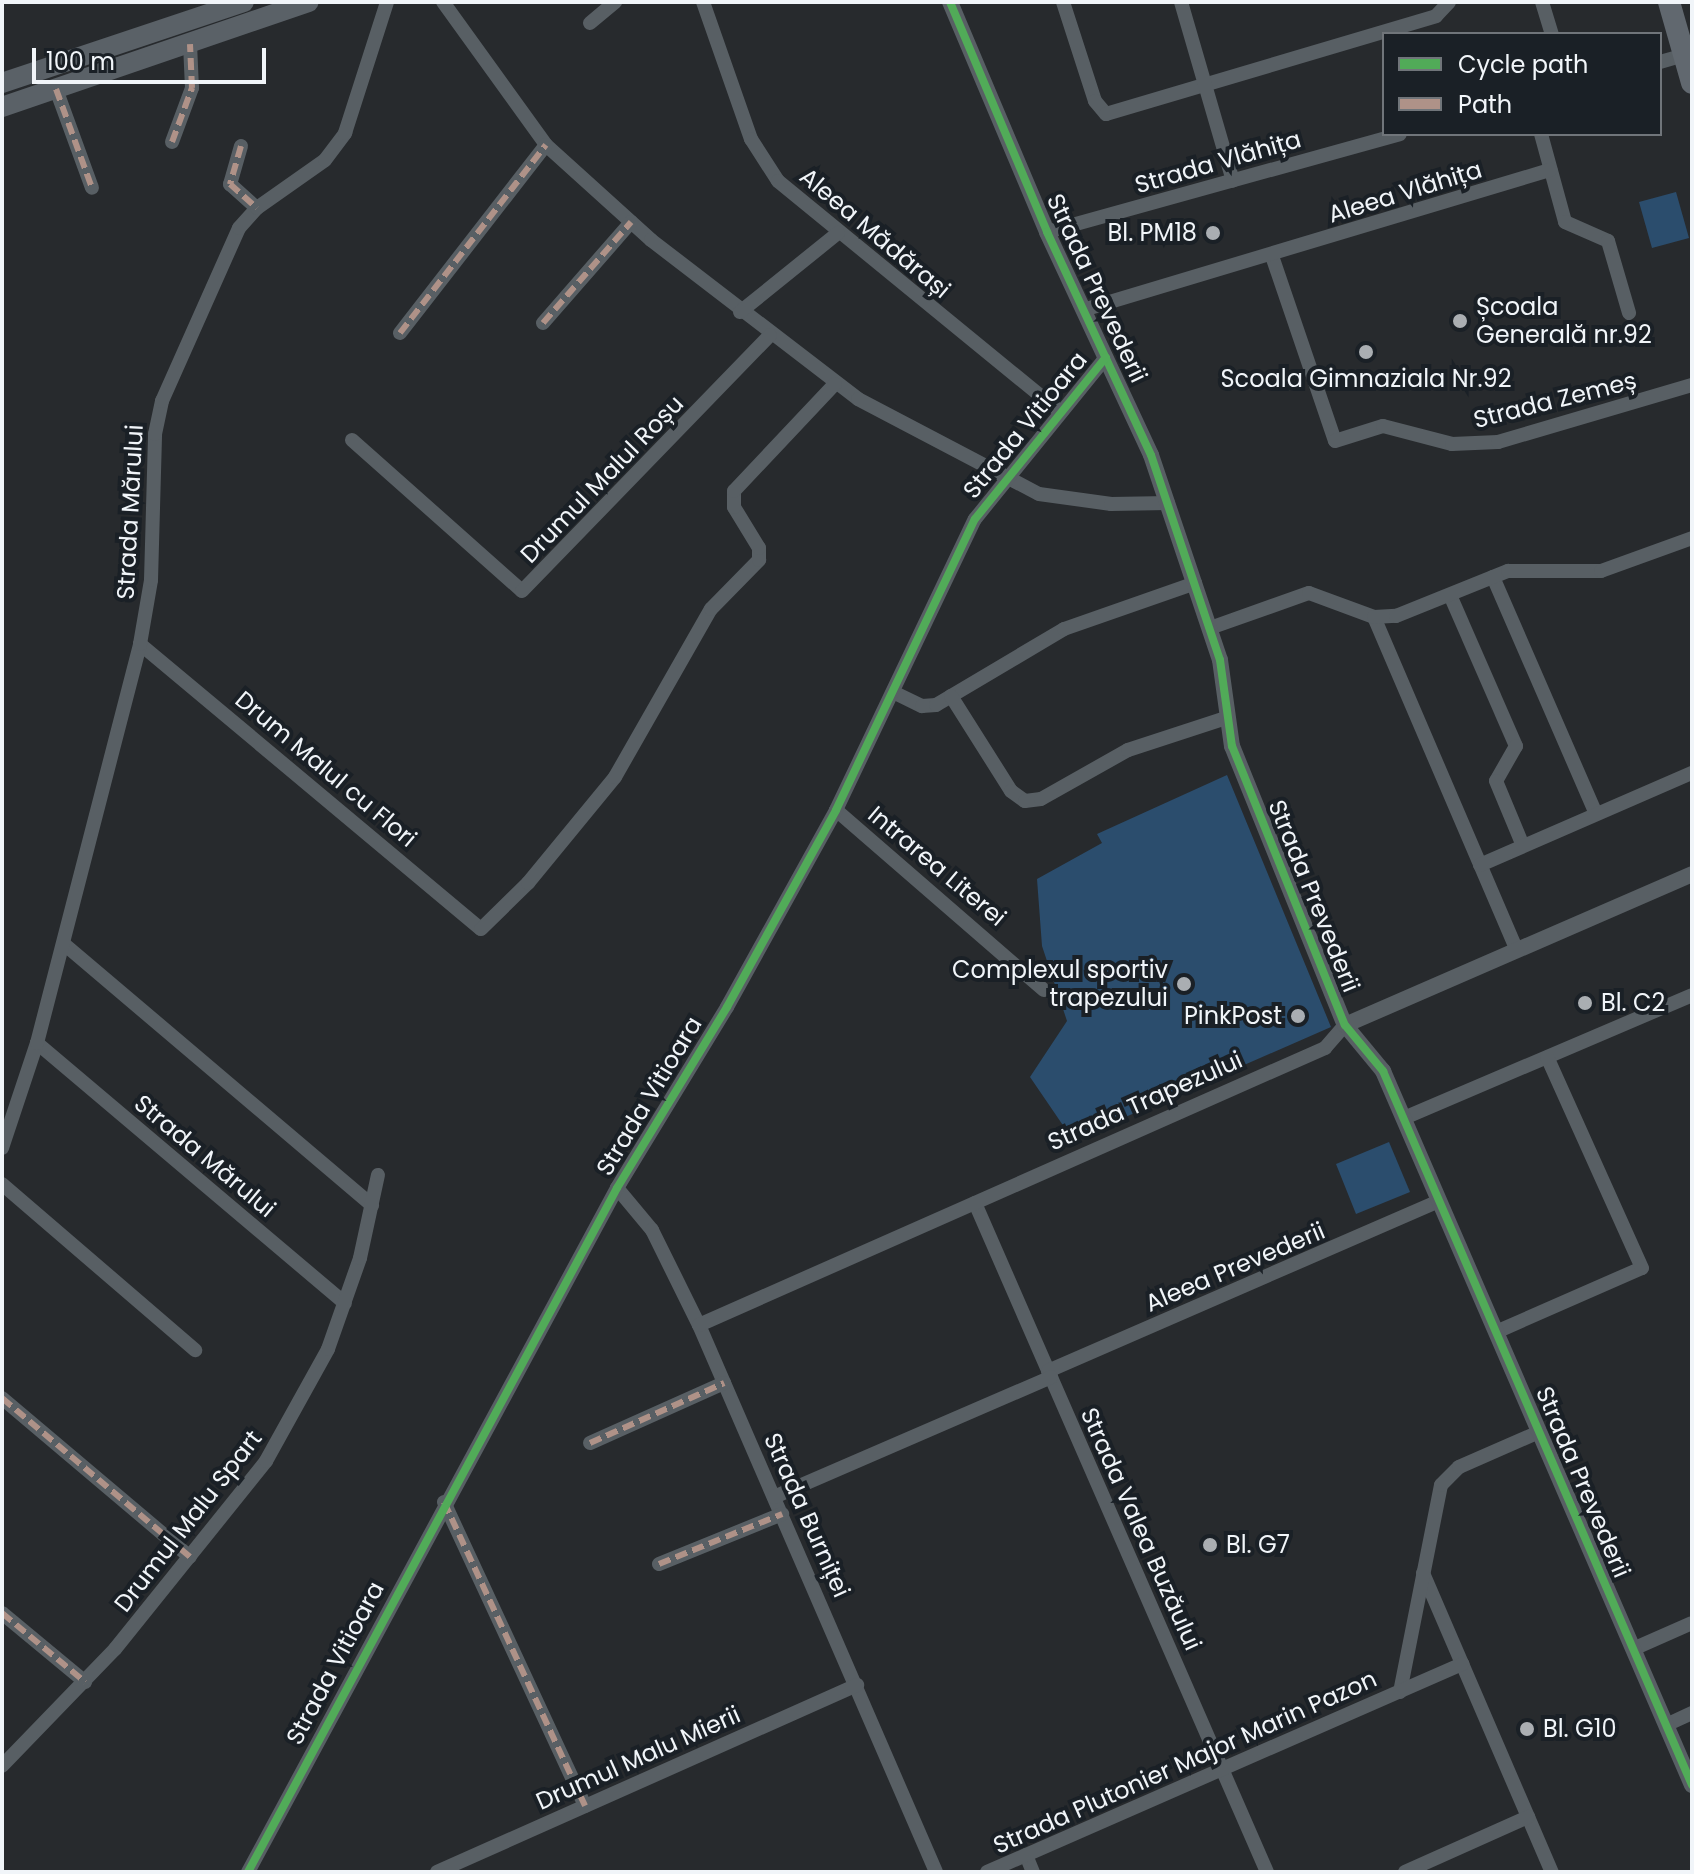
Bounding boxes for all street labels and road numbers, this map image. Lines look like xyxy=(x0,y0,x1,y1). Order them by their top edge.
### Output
street label: Strada Vlăhița xyxy=(1132,125,1304,199)
street label: Aleea Vlăhița xyxy=(1325,155,1485,229)
street label: Aleea Mădărași xyxy=(794,162,956,304)
street label: Strada Prevederii xyxy=(1041,189,1153,387)
street label: Strada Vitioara xyxy=(957,346,1093,504)
street label: Strada Zemeș xyxy=(1471,366,1639,434)
street label: Drumul Malul Roșu xyxy=(515,389,689,569)
street label: Strada Mărului xyxy=(111,424,149,600)
street label: Drum Malul cu Flori xyxy=(230,685,422,853)
street label: Strada Prevederii xyxy=(1262,796,1366,996)
street label: Intrarea Literei xyxy=(862,800,1012,932)
street label: Strada Vitioara xyxy=(590,1011,708,1181)
street label: Strada Trapezului xyxy=(1043,1045,1247,1157)
street label: Strada Mărului xyxy=(129,1089,281,1223)
street label: Aleea Prevederii xyxy=(1141,1216,1329,1318)
street label: Strada Prevederii xyxy=(1530,1382,1636,1582)
street label: Strada Valea Buzăului xyxy=(1074,1403,1208,1655)
street label: Drumul Malu Spart xyxy=(108,1424,268,1618)
street label: Strada Burniței xyxy=(758,1428,856,1602)
street label: Strada Vitioara xyxy=(280,1577,390,1749)
street label: Strada Plutonier Major Marin Pazon xyxy=(989,1664,1381,1860)
street label: Drumul Malu Mierii xyxy=(531,1700,745,1816)

